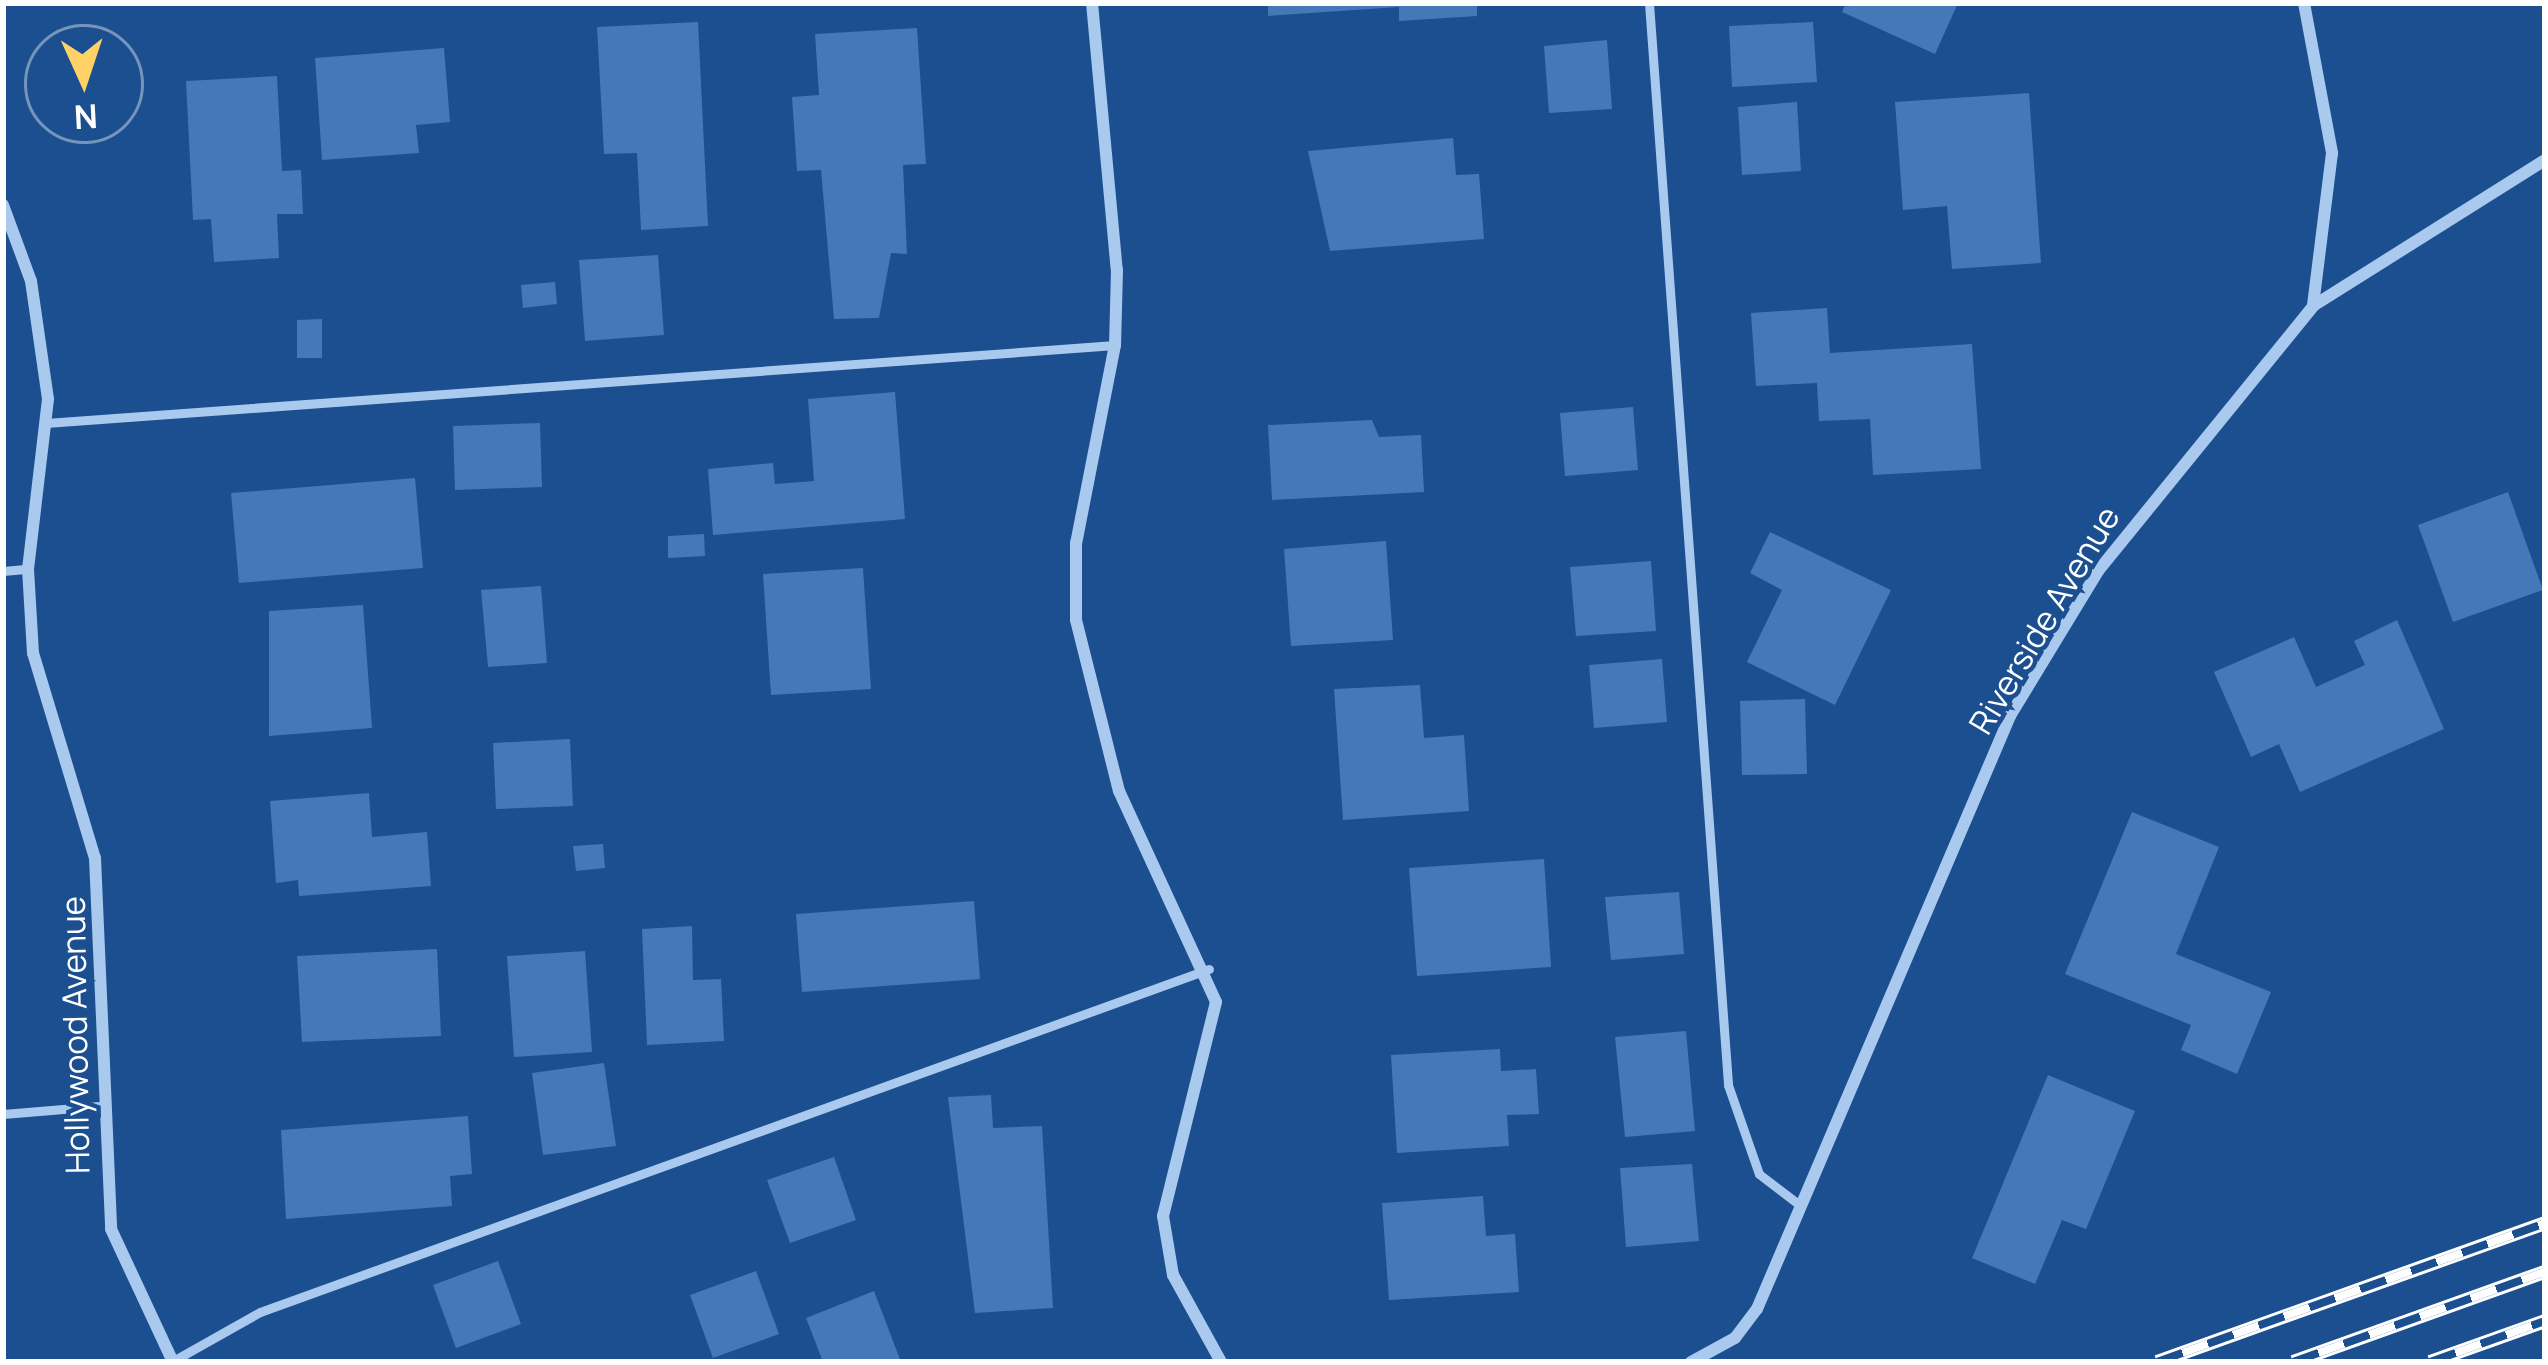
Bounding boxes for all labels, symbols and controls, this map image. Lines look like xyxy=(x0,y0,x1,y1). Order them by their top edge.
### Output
north arrow xyxy=(24,24,144,144)
text: N xyxy=(73,94,99,141)
street label: Riverside Avenue xyxy=(1960,499,2128,741)
street label: Hollywood Avenue xyxy=(53,896,97,1174)

